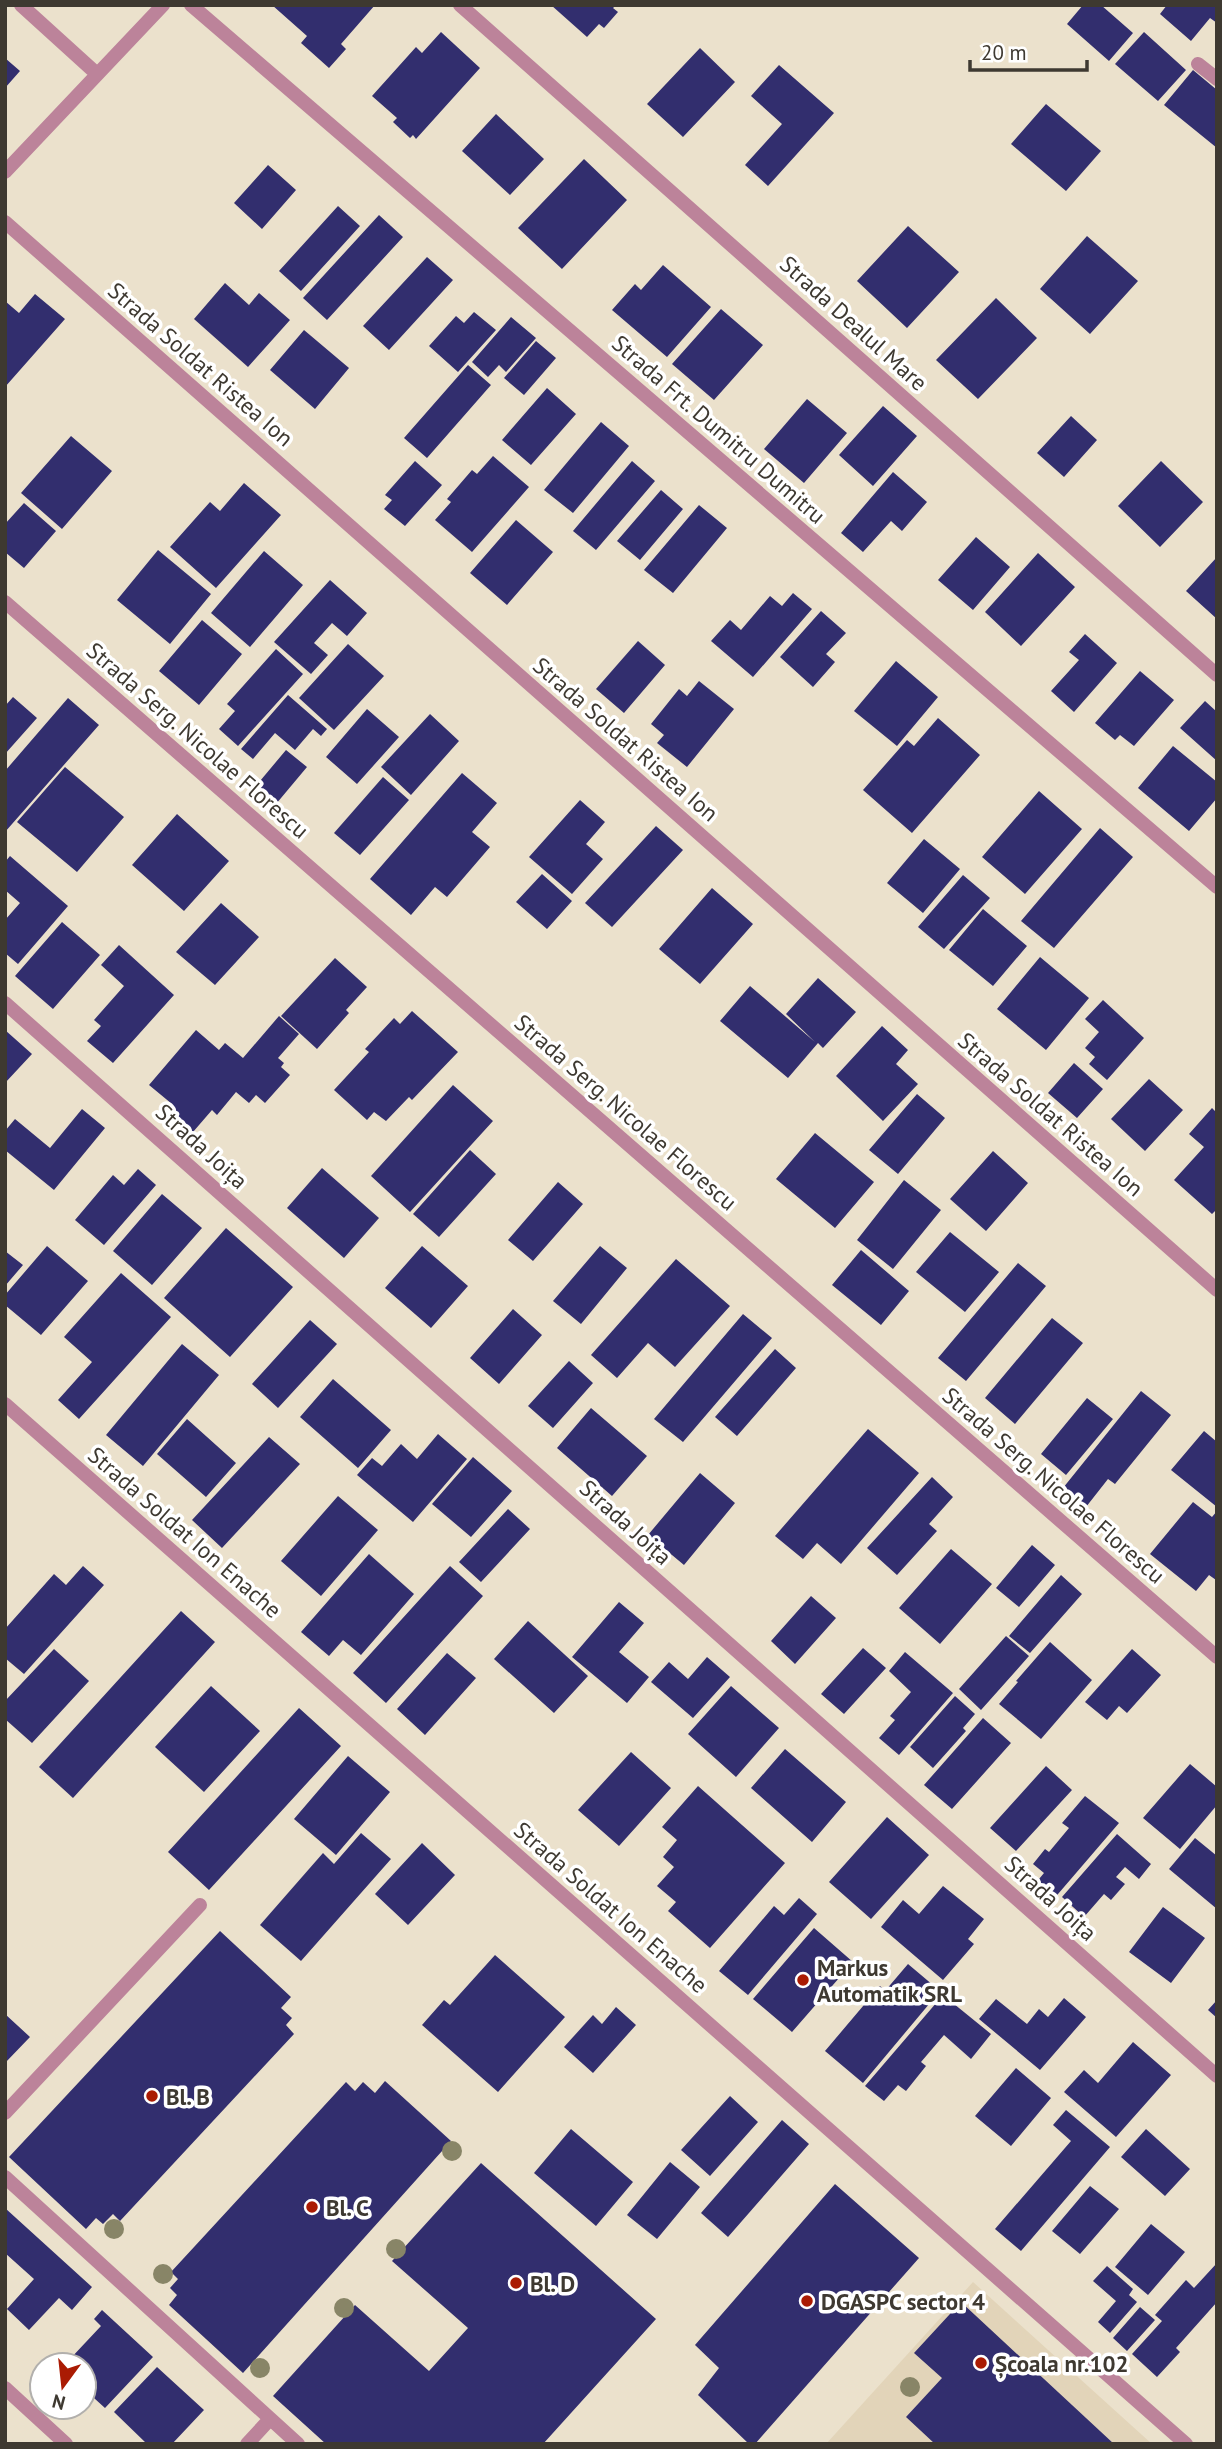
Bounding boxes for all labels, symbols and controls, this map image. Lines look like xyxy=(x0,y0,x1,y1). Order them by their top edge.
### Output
scale bar xyxy=(970,28,1087,72)
text: 20 m xyxy=(981,39,1027,66)
street label: Strada Dealul Mare xyxy=(774,249,934,397)
street label: Strada Soldat Ristea Ion xyxy=(102,276,300,452)
street label: Strada Frt. Dumitru Dumitru xyxy=(606,328,832,530)
street label: Strada Serg. Nicolae Florescu xyxy=(81,636,315,844)
street label: Strada Soldat Ristea Ion xyxy=(527,651,725,827)
street label: Strada Serg. Nicolae Florescu xyxy=(509,1008,743,1216)
street label: Strada Soldat Ristea Ion xyxy=(952,1026,1150,1202)
street label: Strada Joița xyxy=(150,1097,254,1195)
street label: Strada Serg. Nicolae Florescu xyxy=(937,1381,1171,1589)
street label: Strada Soldat Ion Enache xyxy=(82,1440,288,1624)
street label: Strada Joița xyxy=(574,1473,678,1571)
street label: Strada Soldat Ion Enache xyxy=(508,1815,714,1999)
street label: Strada Joița xyxy=(999,1849,1103,1947)
place label: Markus Automatik SRL xyxy=(817,1953,962,2008)
marker: Markus Automatik SRL xyxy=(795,1972,811,1988)
place label: Bl. B xyxy=(166,2082,210,2111)
marker: Bl. B xyxy=(144,2088,160,2104)
place label: Bl. C xyxy=(326,2193,369,2222)
marker: Bl. C xyxy=(304,2199,320,2215)
place label: Bl. D xyxy=(530,2269,575,2298)
marker: Bl. D xyxy=(508,2275,524,2291)
place label: DGASPC sector 4 xyxy=(821,2287,985,2316)
marker: DGASPC sector 4 xyxy=(799,2293,815,2309)
place label: Școala nr.102 xyxy=(995,2349,1129,2379)
north arrow xyxy=(28,2351,98,2421)
marker: Școala nr.102 xyxy=(973,2355,989,2371)
text: N xyxy=(49,2389,68,2416)

